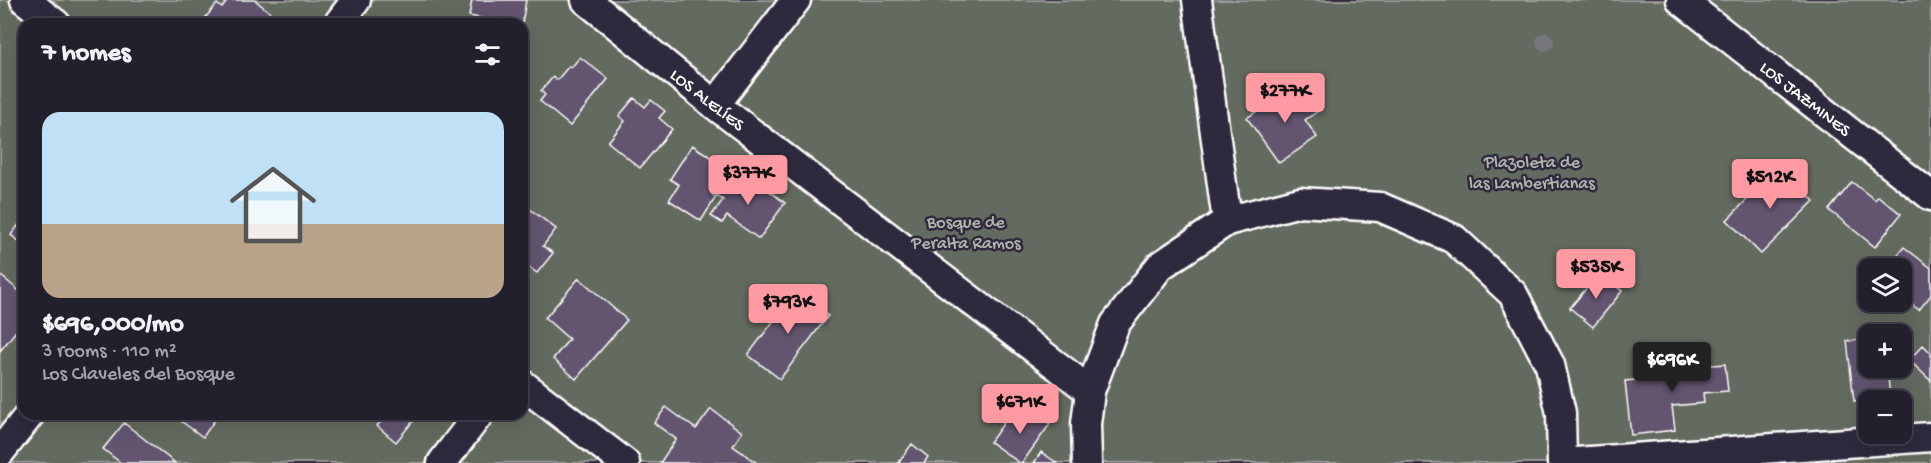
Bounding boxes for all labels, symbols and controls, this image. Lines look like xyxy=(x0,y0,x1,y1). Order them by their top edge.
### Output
icon: filters xyxy=(471,38,504,71)
text: 7 homes xyxy=(42,39,131,70)
street label: LOS JAZMINES xyxy=(1755,58,1855,142)
street label: LOS ALELÍES xyxy=(665,65,748,137)
pin: $277K xyxy=(1243,73,1327,124)
text: $277K xyxy=(1260,81,1310,104)
icon: home xyxy=(219,151,327,259)
park label: Plazoleta de las Lambertianas xyxy=(1469,153,1596,195)
pin: $377K xyxy=(706,155,790,206)
pin: $512K xyxy=(1728,159,1812,210)
text: $377K xyxy=(722,163,774,186)
text: $512K xyxy=(1746,167,1794,190)
park label: Bosque de Peralta Ramos xyxy=(910,213,1022,255)
pin: $535K xyxy=(1554,249,1638,300)
text: $535K xyxy=(1570,257,1622,280)
map controls xyxy=(1858,258,1912,444)
button: layers xyxy=(1858,258,1912,312)
pin: $793K xyxy=(746,284,830,335)
text: $793K xyxy=(763,292,813,315)
text: $696,000/mo xyxy=(42,310,184,341)
button: + xyxy=(1858,324,1912,378)
text: 3 rooms · 110 m² xyxy=(42,341,177,364)
pin: $696K xyxy=(1630,342,1714,393)
text: $696K xyxy=(1647,350,1697,373)
text: Los Claveles del Bosque xyxy=(42,364,235,387)
pin: $671K xyxy=(978,384,1062,435)
button: − xyxy=(1858,390,1912,444)
text: $671K xyxy=(996,392,1044,415)

